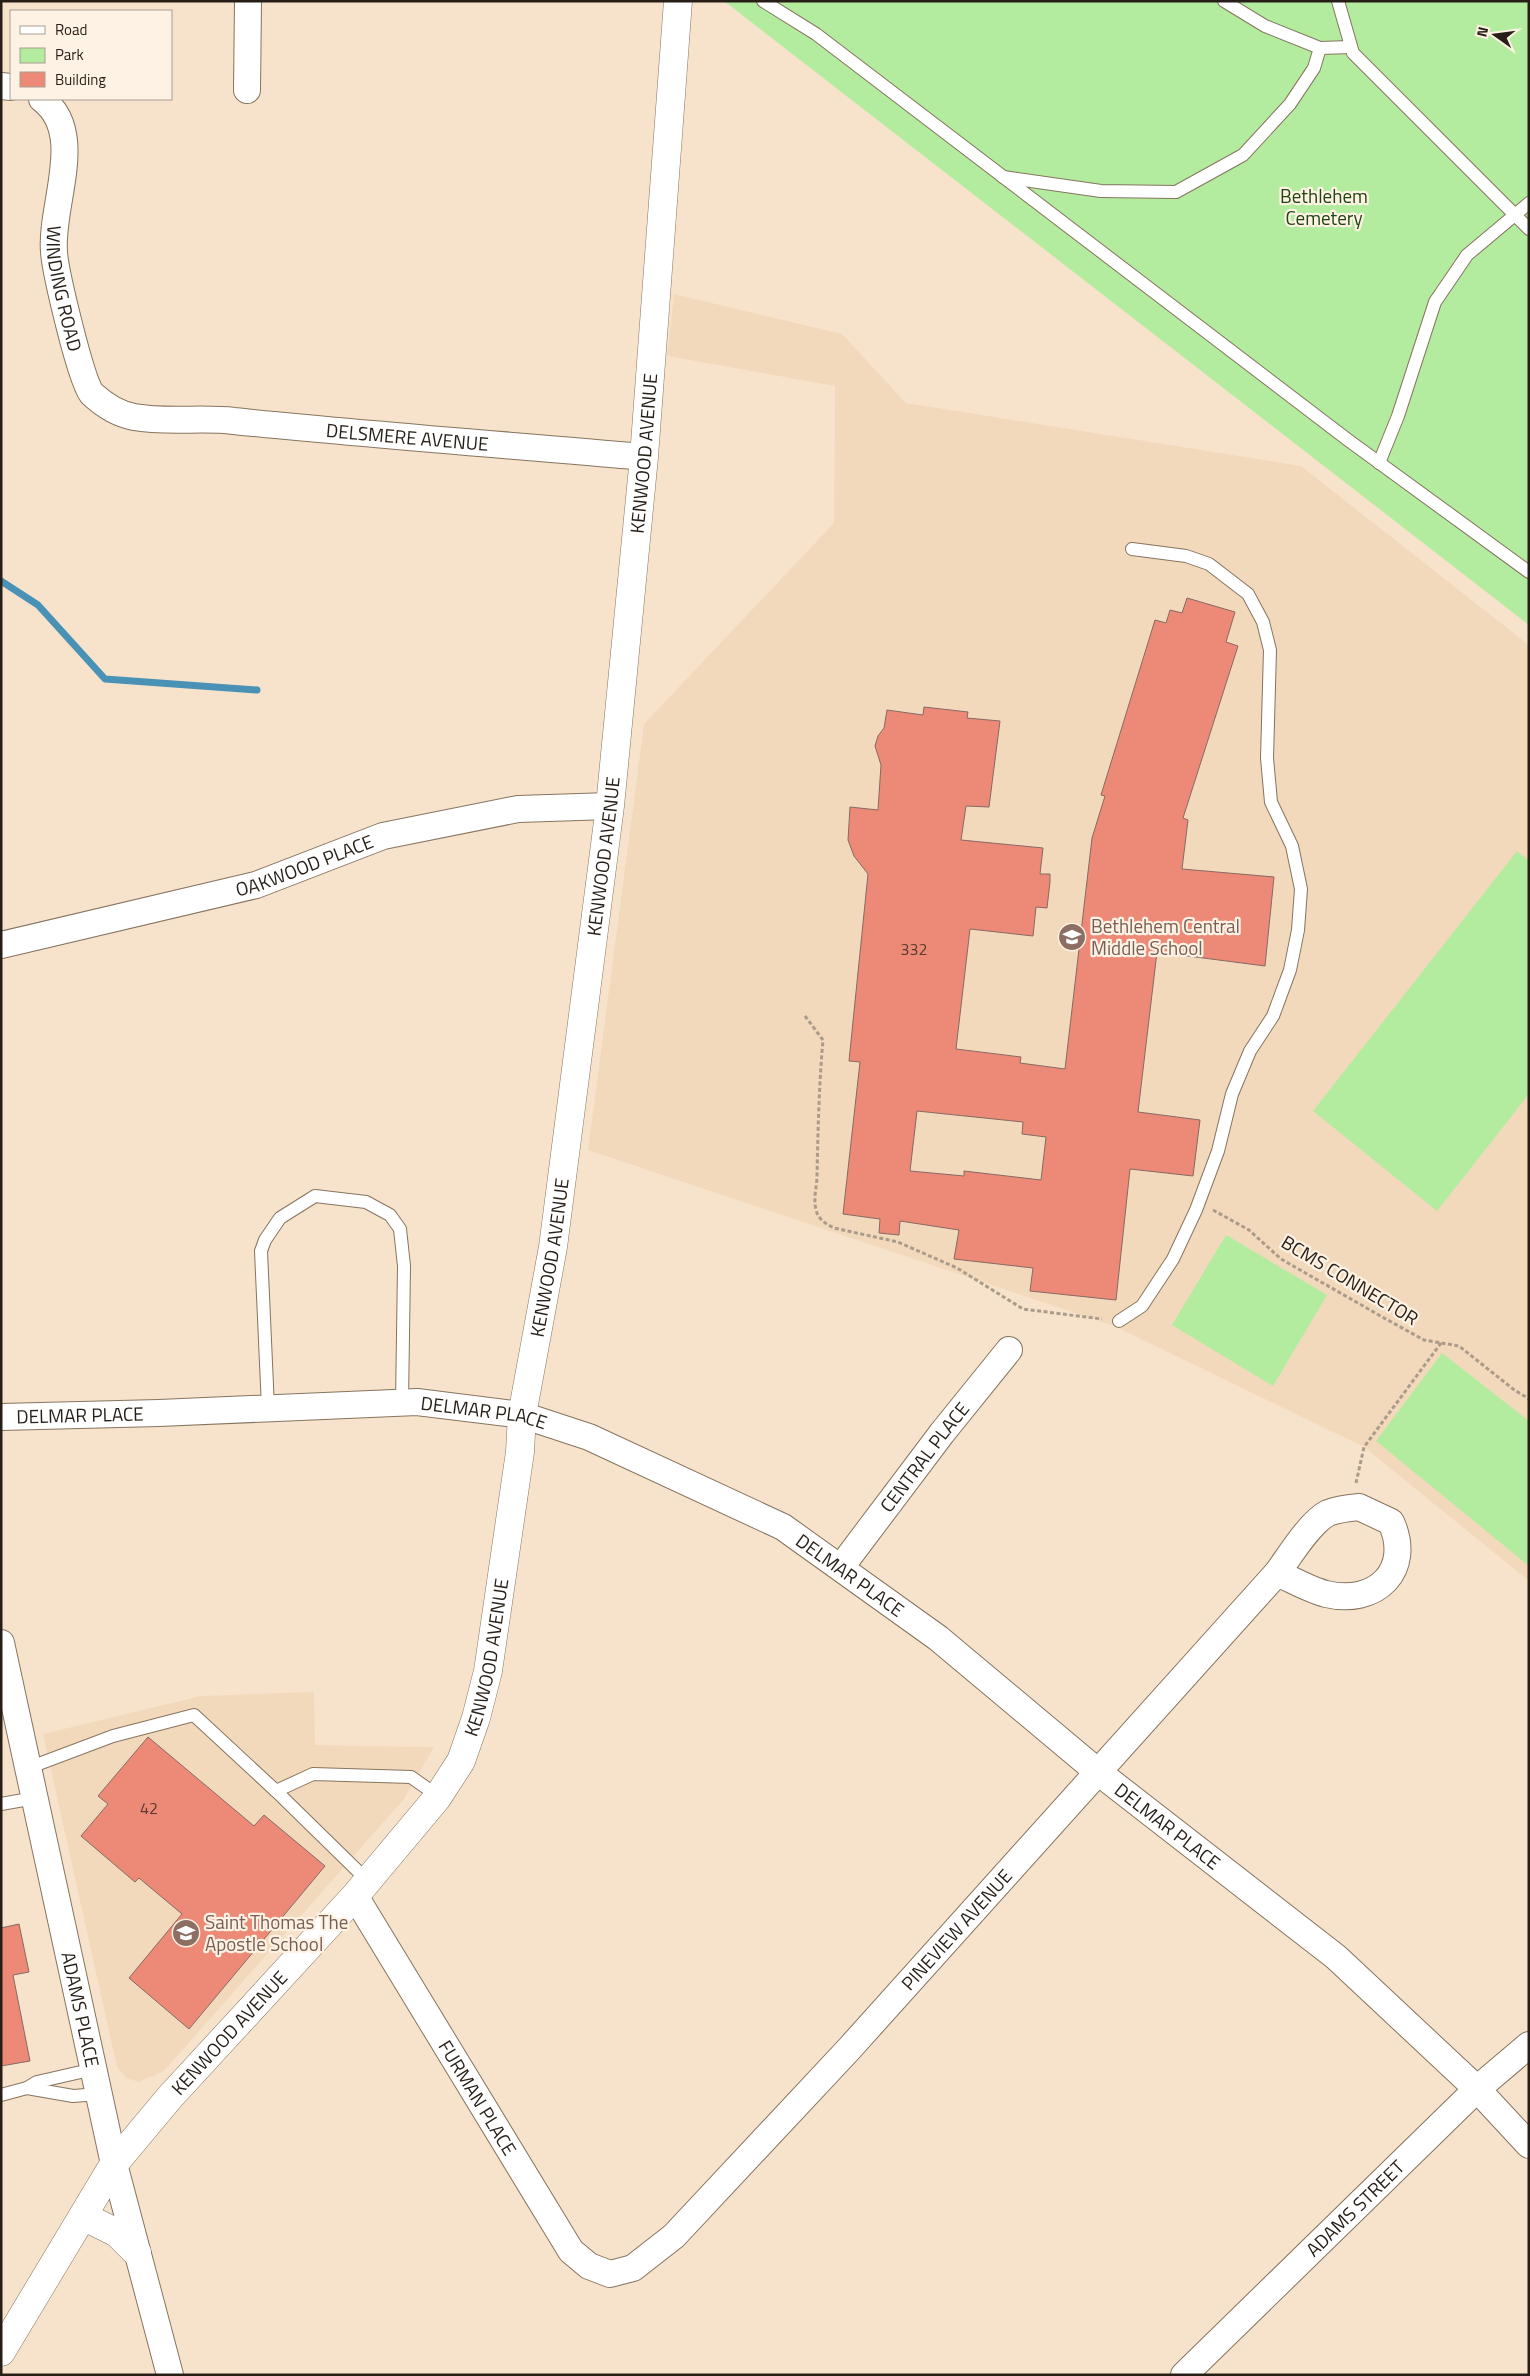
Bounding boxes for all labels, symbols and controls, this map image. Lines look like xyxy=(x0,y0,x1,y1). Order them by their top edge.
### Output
legend xyxy=(10,10,172,100)
north arrow xyxy=(1470,10,1520,60)
text: Road xyxy=(55,18,87,41)
text: N xyxy=(1471,24,1493,39)
text: Park xyxy=(55,43,84,66)
text: Building xyxy=(55,68,106,91)
park label: Bethlehem Cemetery xyxy=(1280,181,1368,232)
street label: WINDING ROAD xyxy=(39,225,90,355)
street label: KENWOOD AVENUE xyxy=(622,372,664,535)
street label: DELSMERE AVENUE xyxy=(325,415,490,458)
street label: KENWOOD AVENUE xyxy=(578,775,627,938)
street label: OAKWOOD PLACE xyxy=(233,826,377,903)
place label: Bethlehem Central Middle School xyxy=(1091,911,1240,962)
school or university icon: Bethlehem Central Middle School xyxy=(1057,922,1087,952)
house number: 332 xyxy=(901,937,927,961)
street label: KENWOOD AVENUE xyxy=(522,1176,576,1339)
street label: BCMS CONNECTOR xyxy=(1276,1227,1424,1332)
street label: DELMAR PLACE xyxy=(419,1388,551,1436)
street label: CENTRAL PLACE xyxy=(872,1395,976,1518)
street label: DELMAR PLACE xyxy=(16,1398,144,1431)
street label: DELMAR PLACE xyxy=(790,1526,911,1624)
street label: KENWOOD AVENUE xyxy=(456,1576,515,1740)
street label: DELMAR PLACE xyxy=(1109,1775,1227,1876)
house number: 42 xyxy=(140,1796,158,1820)
street label: PINEVIEW AVENUE xyxy=(894,1862,1019,1996)
place label: Saint Thomas The Apostle School xyxy=(205,1907,348,1958)
school or university icon: Saint Thomas The Apostle School xyxy=(171,1918,201,1948)
street label: ADAMS PLACE xyxy=(54,1949,108,2070)
street label: KENWOOD AVENUE xyxy=(164,1964,294,2101)
street label: FURMAN PLACE xyxy=(432,2034,524,2161)
street label: ADAMS STREET xyxy=(1299,2153,1411,2263)

